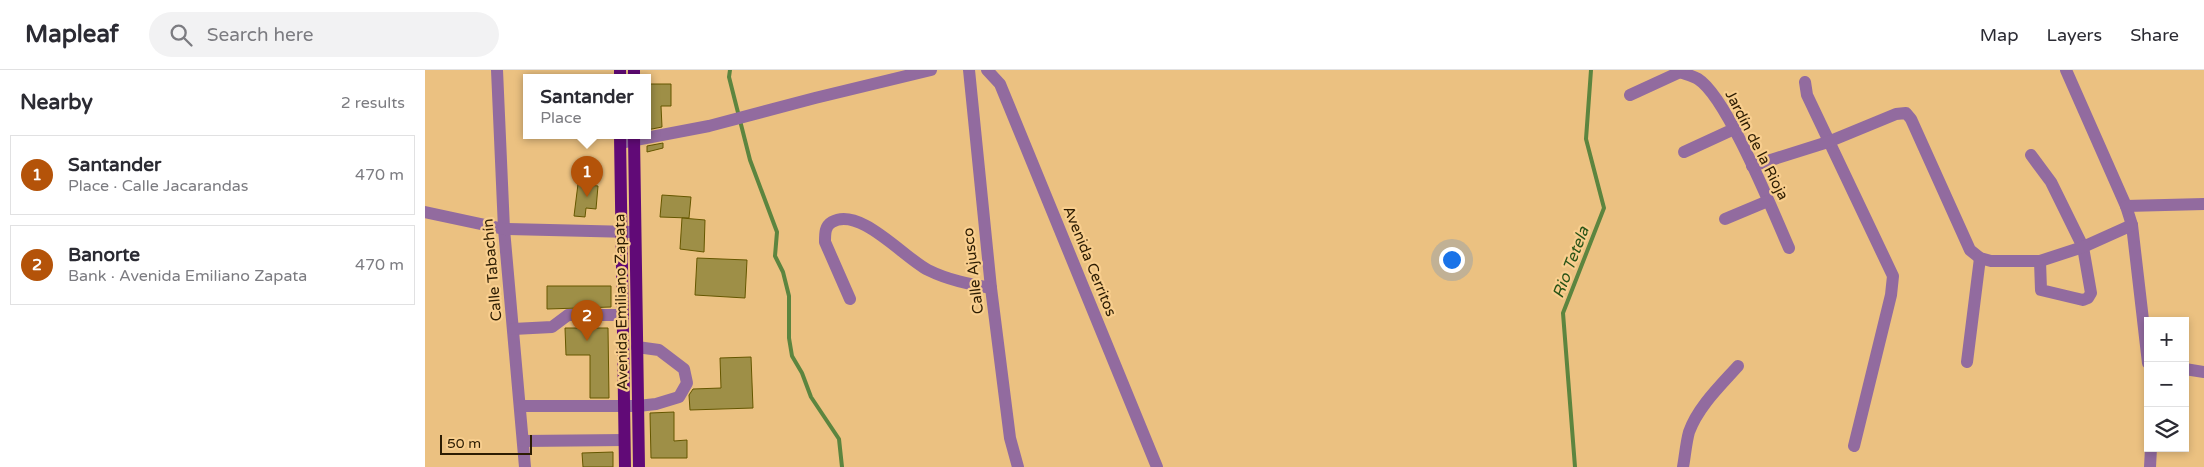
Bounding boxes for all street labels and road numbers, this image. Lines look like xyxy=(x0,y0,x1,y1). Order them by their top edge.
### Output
street label: Jardín de la Rioja xyxy=(1722,87,1792,203)
street label: Avenida Cerritos xyxy=(1060,203,1120,319)
street label: Avenida Emiliano Zapata xyxy=(610,214,632,390)
street label: Calle Tabachín xyxy=(479,218,505,322)
street label: Calle Ajusco xyxy=(959,227,987,315)

